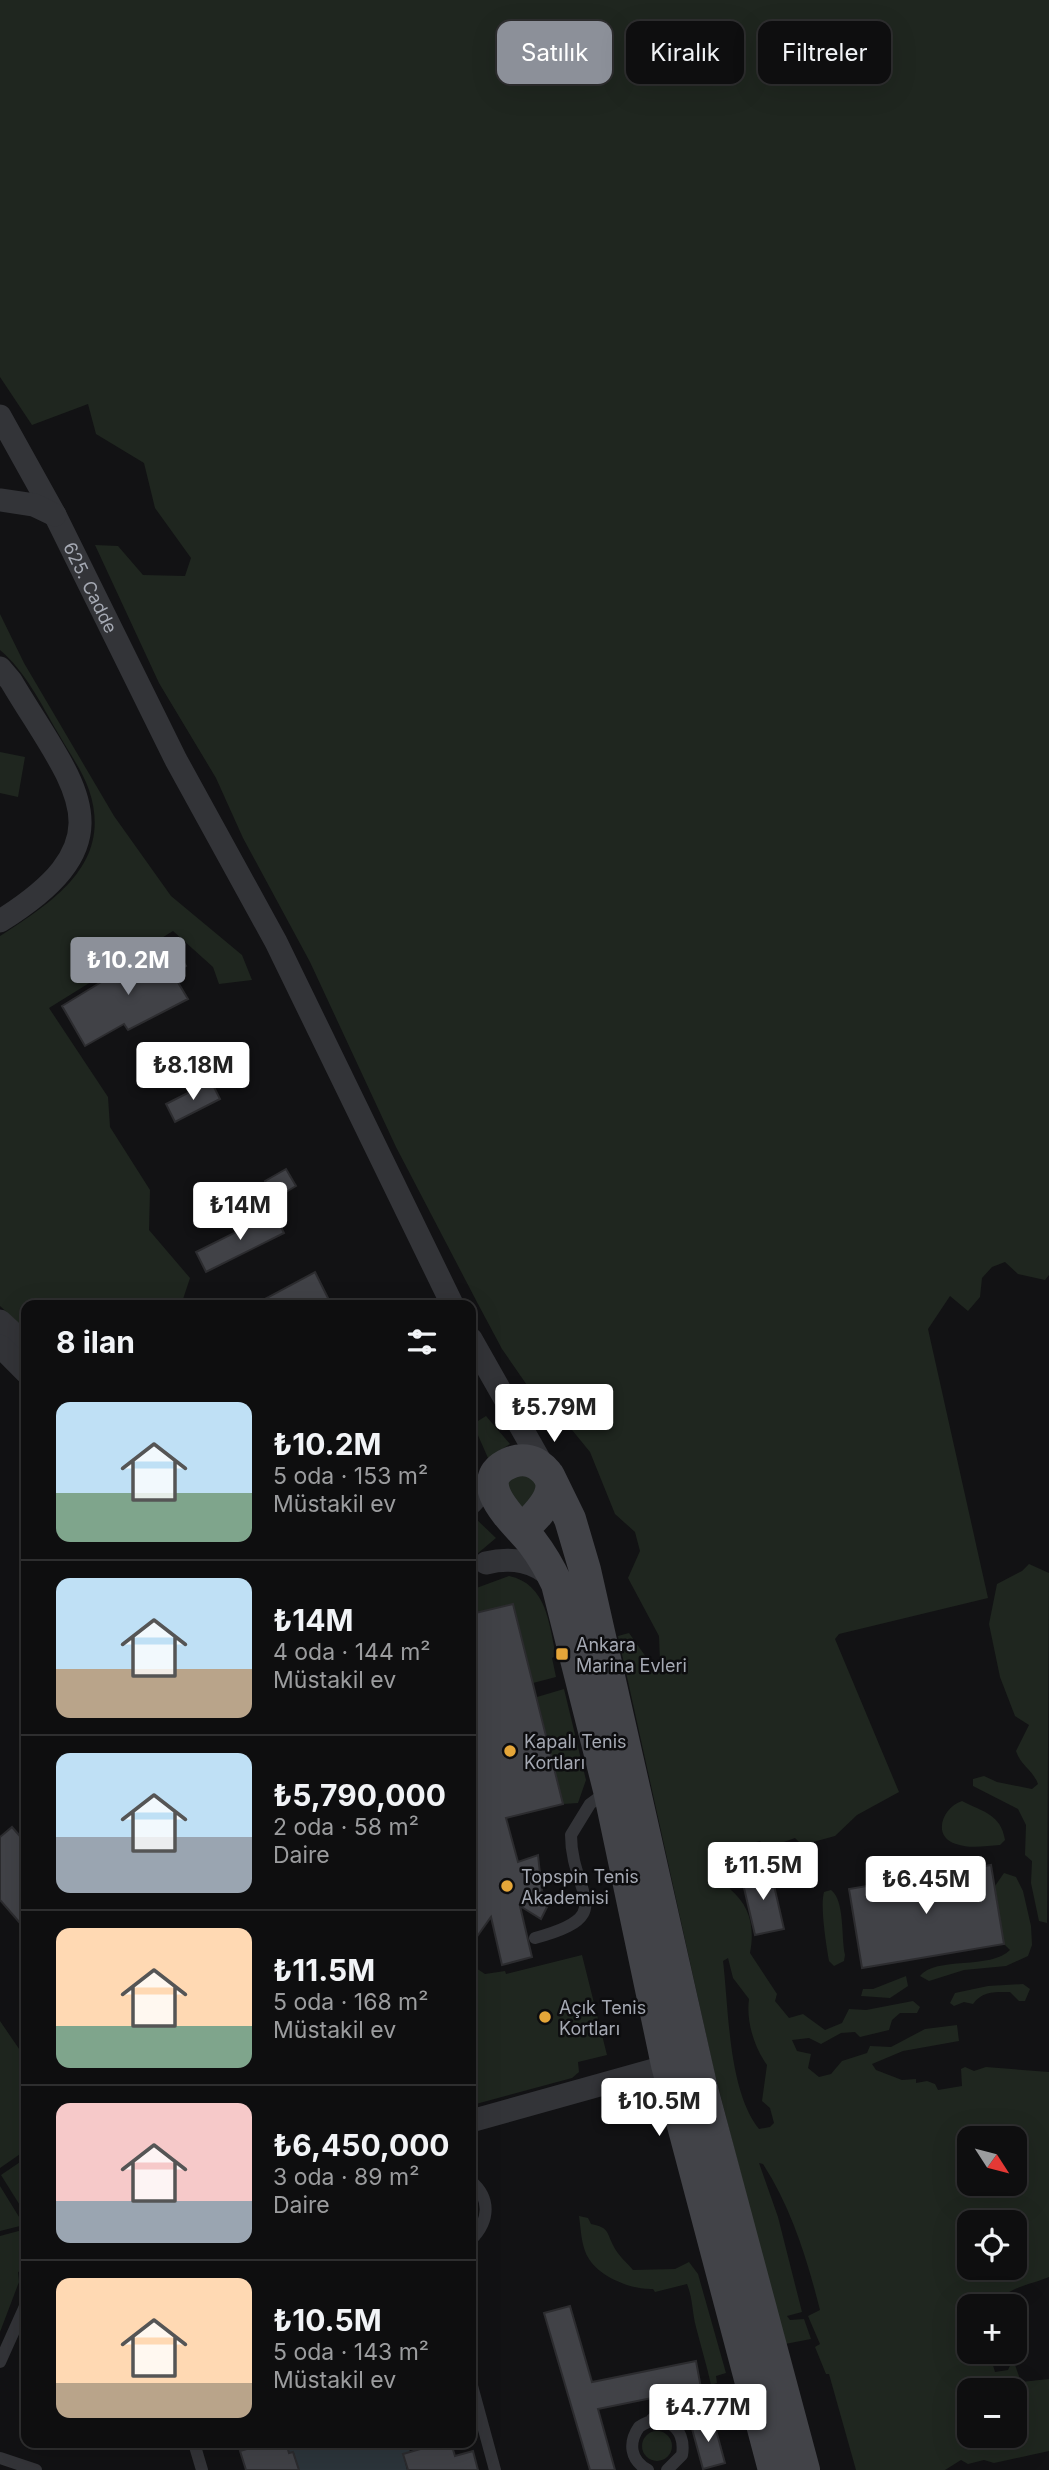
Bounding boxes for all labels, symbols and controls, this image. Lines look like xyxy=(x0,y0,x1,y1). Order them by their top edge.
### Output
chip: Satılık xyxy=(497,21,612,84)
chip: Kiralık xyxy=(626,21,744,84)
chip: Filtreler xyxy=(758,21,891,84)
street label: 625. Cadde xyxy=(59,539,122,636)
pin: ₺10.2M xyxy=(71,937,185,997)
text: ₺10.2M xyxy=(86,946,170,974)
pin: ₺8.18M xyxy=(136,1042,250,1102)
text: ₺8.18M xyxy=(152,1051,234,1079)
pin: ₺14M xyxy=(199,1182,281,1242)
text: ₺14M xyxy=(209,1191,271,1219)
icon: filters xyxy=(403,1323,441,1361)
text: 8 ilan xyxy=(56,1324,135,1360)
pin: ₺5.79M xyxy=(497,1384,611,1444)
text: ₺5.79M xyxy=(511,1393,597,1421)
text: ₺10.2M xyxy=(273,1426,382,1462)
icon: home xyxy=(112,1430,196,1514)
text: 5 oda · 153 m² xyxy=(273,1462,428,1490)
text: Müstakil ev xyxy=(273,1490,396,1518)
text: ₺14M xyxy=(273,1602,354,1638)
icon: home xyxy=(112,1606,196,1690)
place label: Ankara Marina Evleri xyxy=(576,1634,687,1676)
text: 4 oda · 144 m² xyxy=(273,1638,431,1666)
marker: Ankara Marina Evleri xyxy=(554,1646,570,1662)
text: Müstakil ev xyxy=(273,1666,396,1694)
place label: Kapalı Tenis Kortları xyxy=(524,1731,627,1773)
marker: Kapalı Tenis Kortları xyxy=(502,1743,518,1759)
text: ₺5,790,000 xyxy=(273,1777,446,1813)
icon: home xyxy=(112,1781,196,1865)
text: 2 oda · 58 m² xyxy=(273,1813,419,1841)
text: Daire xyxy=(273,1841,330,1869)
pin: ₺11.5M xyxy=(706,1842,820,1902)
text: ₺11.5M xyxy=(724,1851,802,1879)
pin: ₺6.45M xyxy=(869,1856,983,1916)
text: ₺6.45M xyxy=(882,1865,970,1893)
place label: Topspin Tenis Akademisi xyxy=(521,1866,639,1908)
marker: Topspin Tenis Akademisi xyxy=(499,1878,515,1894)
text: ₺11.5M xyxy=(273,1952,375,1988)
icon: home xyxy=(112,1956,196,2040)
text: 5 oda · 168 m² xyxy=(273,1988,428,2016)
place label: Açık Tenis Kortları xyxy=(559,1997,646,2039)
marker: Açık Tenis Kortları xyxy=(537,2009,553,2025)
text: Müstakil ev xyxy=(273,2016,396,2044)
pin: ₺10.5M xyxy=(602,2078,716,2138)
text: ₺10.5M xyxy=(617,2087,701,2115)
north arrow xyxy=(957,2126,1027,2196)
map controls xyxy=(957,2126,1027,2448)
text: ₺6,450,000 xyxy=(273,2127,450,2163)
icon: home xyxy=(112,2131,196,2215)
text: 3 oda · 89 m² xyxy=(273,2163,419,2191)
text: Daire xyxy=(273,2191,330,2219)
button: locate xyxy=(957,2210,1027,2280)
button: + xyxy=(957,2294,1027,2364)
text: ₺10.5M xyxy=(273,2302,382,2338)
icon: home xyxy=(112,2306,196,2390)
text: 5 oda · 143 m² xyxy=(273,2338,429,2366)
text: Müstakil ev xyxy=(273,2366,396,2394)
button: − xyxy=(957,2378,1027,2448)
pin: ₺4.77M xyxy=(651,2384,765,2444)
text: ₺4.77M xyxy=(665,2393,751,2421)

